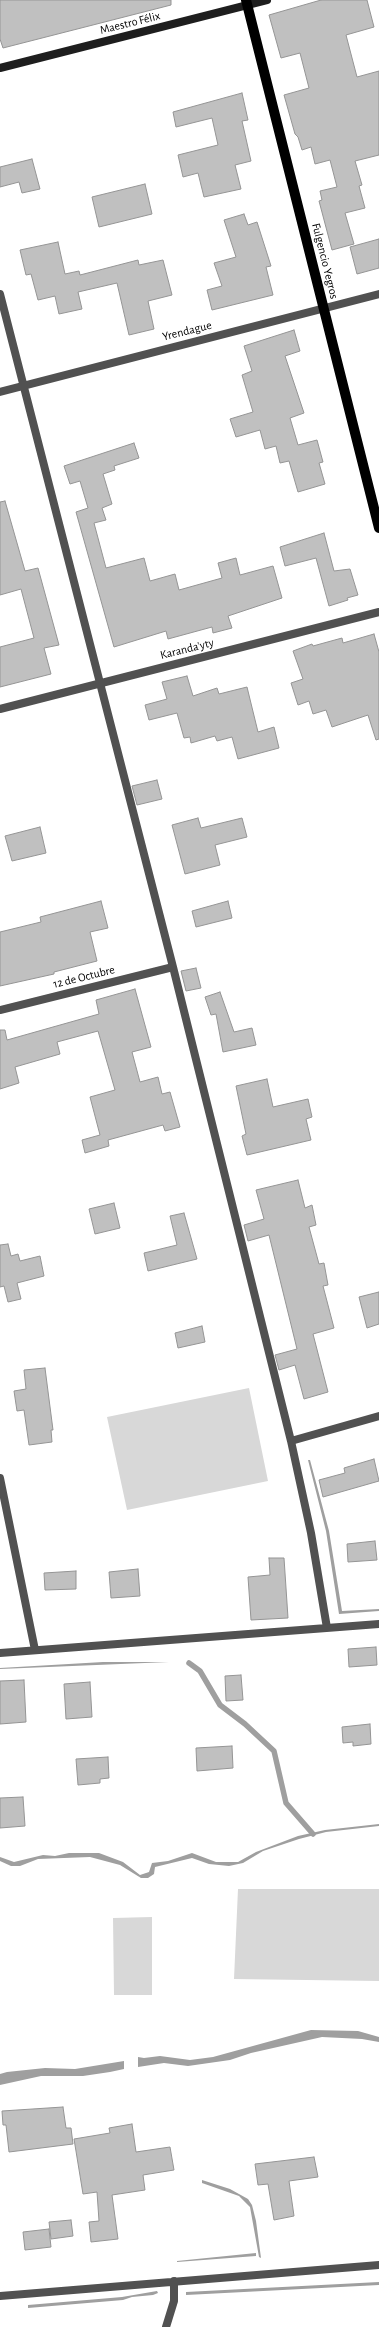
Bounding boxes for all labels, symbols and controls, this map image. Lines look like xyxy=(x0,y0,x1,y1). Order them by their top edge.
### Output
street label: Maestro Félix xyxy=(98,9,162,37)
street label: Fulgencio Yegros xyxy=(309,222,341,300)
street label: Yrendague xyxy=(161,318,213,344)
street label: Karanda'yty xyxy=(159,635,215,663)
street label: 12 de Octubre xyxy=(52,962,116,992)

